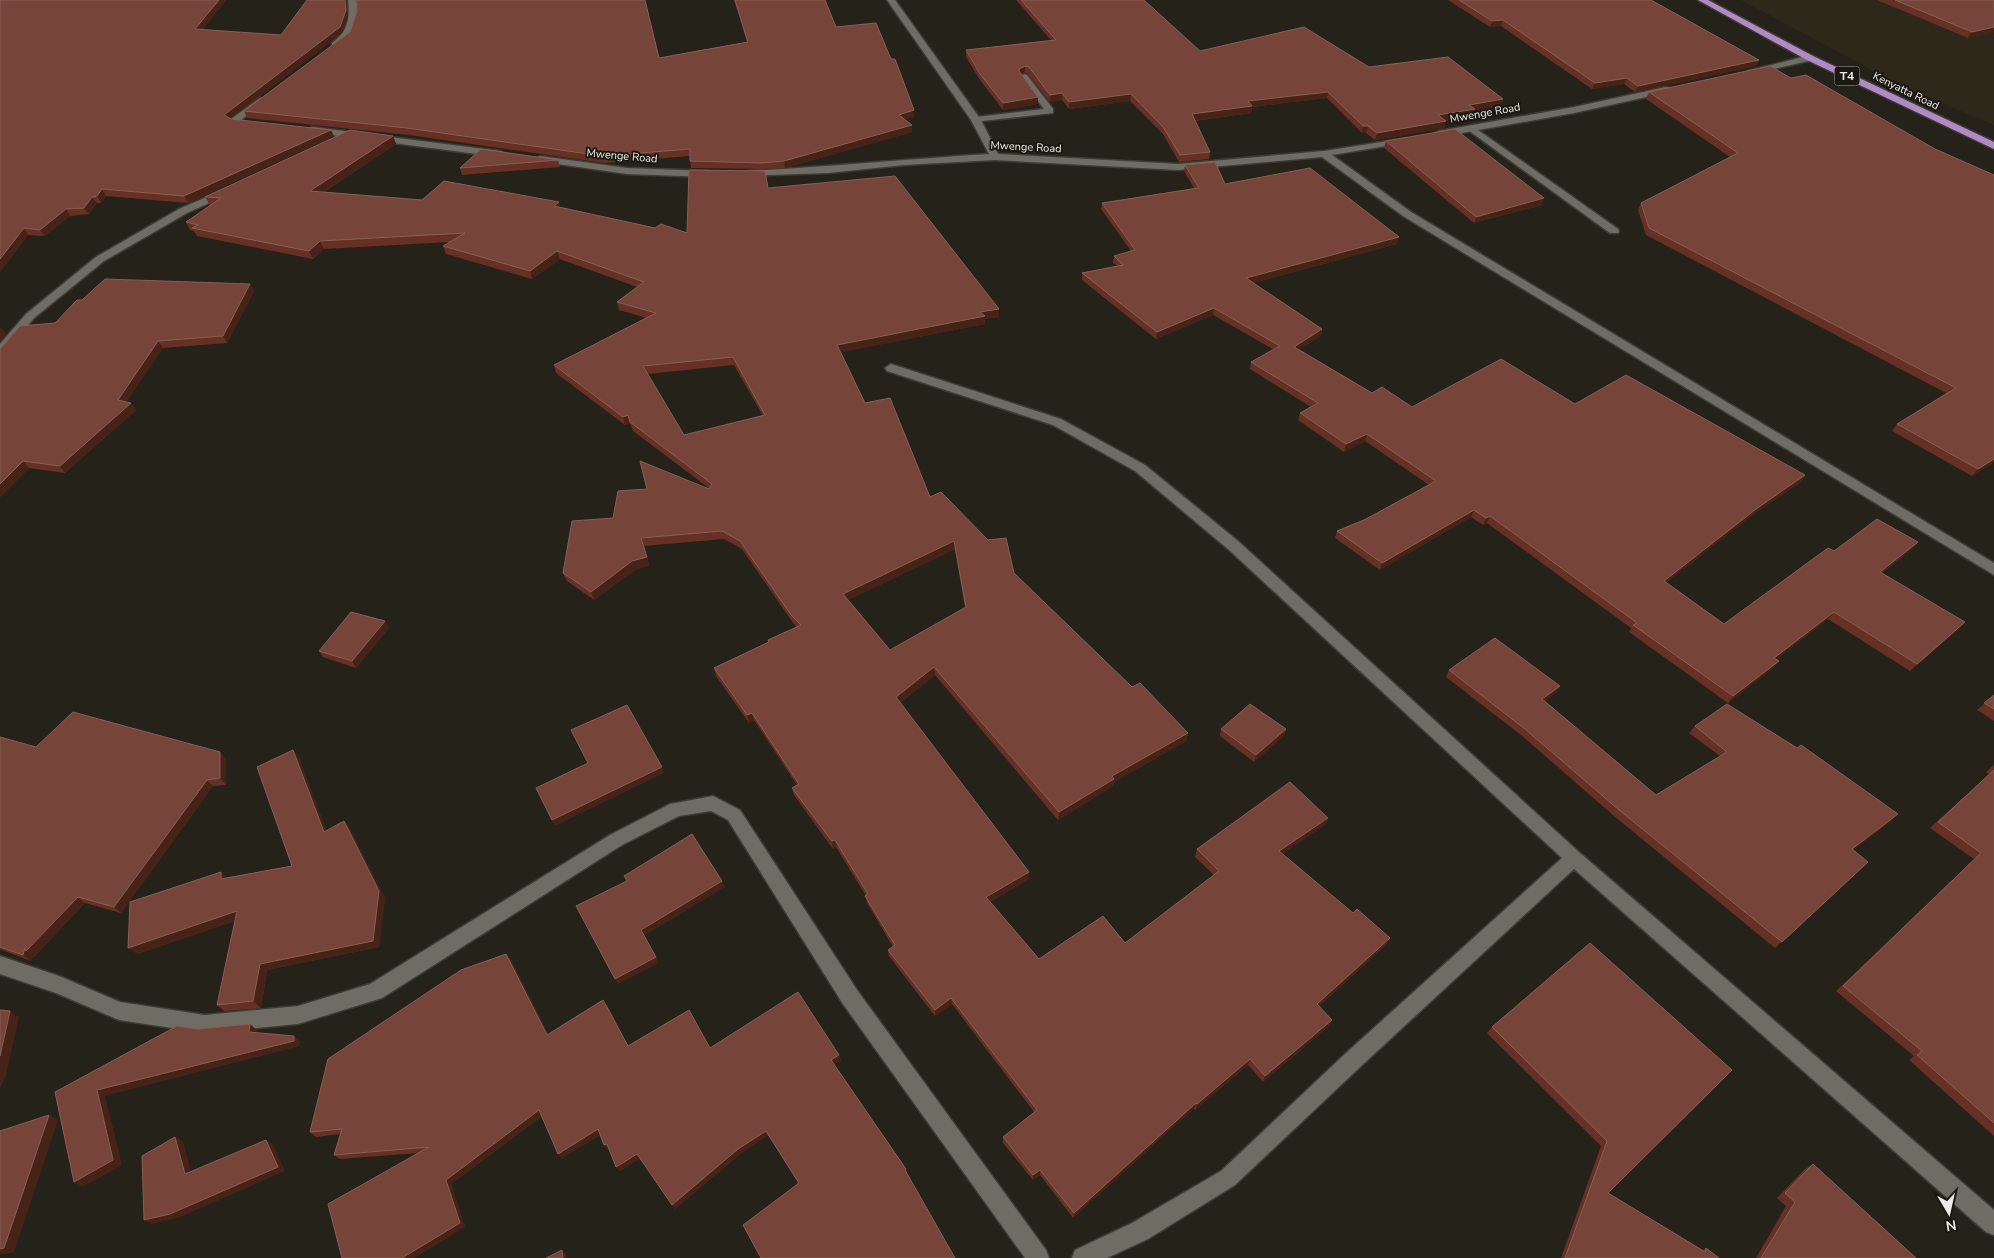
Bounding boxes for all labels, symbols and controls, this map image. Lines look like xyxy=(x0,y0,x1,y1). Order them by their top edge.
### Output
road number: T4 xyxy=(1834,66,1860,85)
street label: Kenyatta Road xyxy=(1870,68,1942,114)
street label: Mwenge Road xyxy=(1449,99,1521,127)
street label: Mwenge Road xyxy=(990,138,1062,156)
street label: Mwenge Road xyxy=(586,145,658,167)
north arrow xyxy=(1924,1188,1974,1238)
text: N xyxy=(1944,1215,1958,1236)

